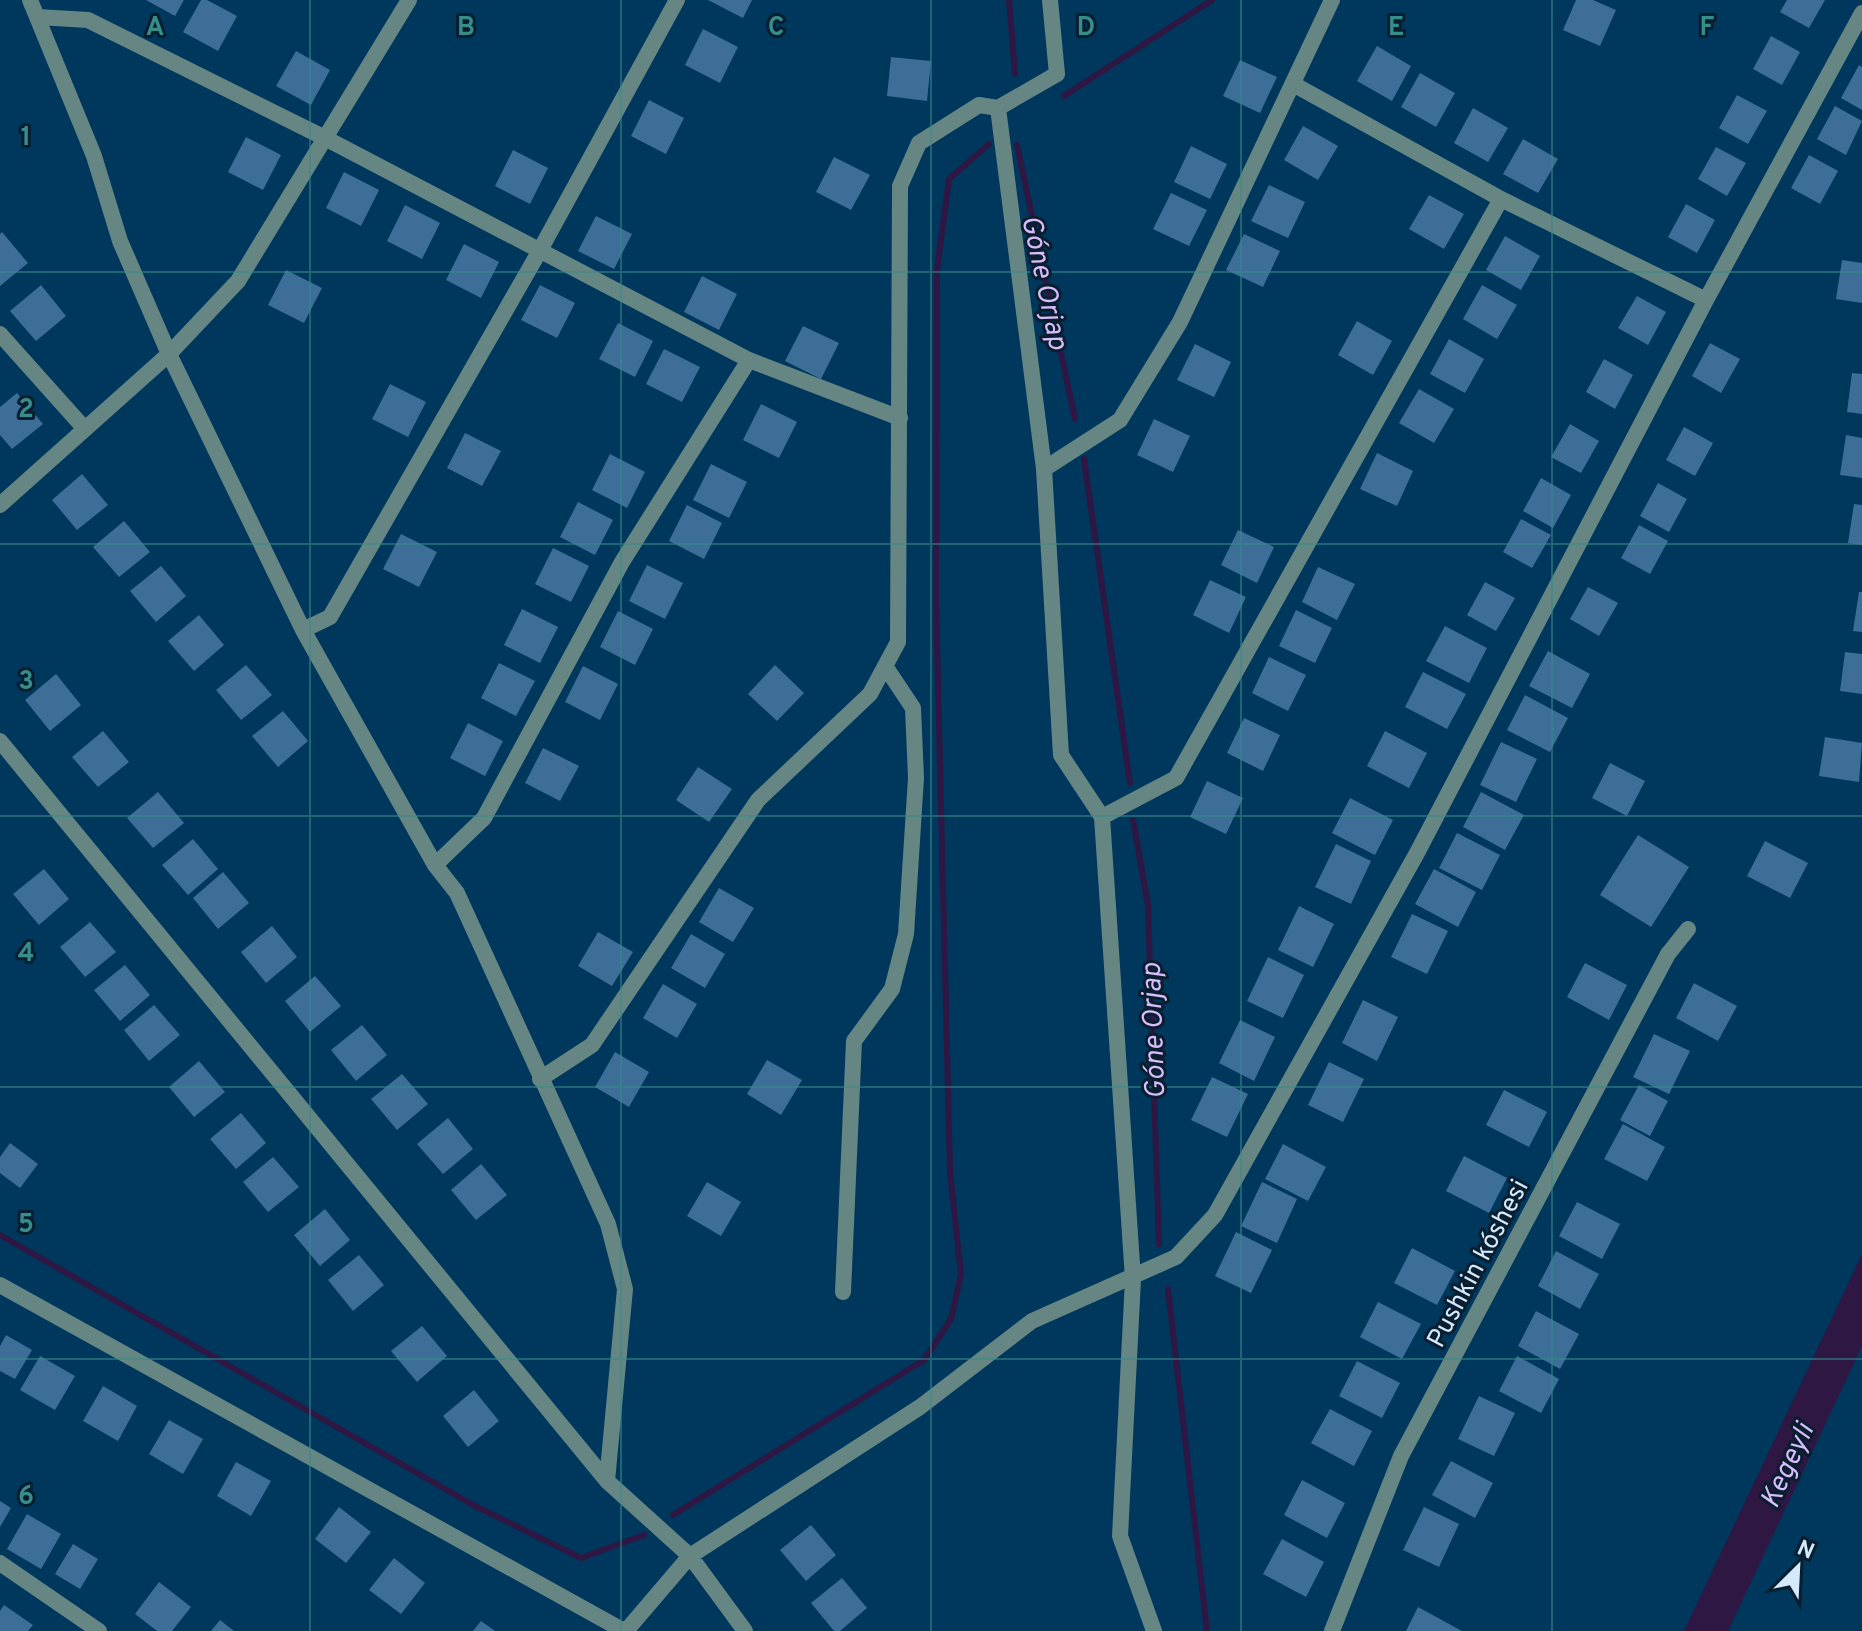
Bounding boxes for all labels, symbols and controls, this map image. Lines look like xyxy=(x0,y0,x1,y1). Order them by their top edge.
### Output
text: A xyxy=(146,12,164,45)
text: B xyxy=(457,12,475,45)
text: C xyxy=(768,12,784,45)
text: D xyxy=(1077,12,1095,45)
text: E xyxy=(1388,12,1404,45)
text: F xyxy=(1700,12,1715,45)
text: 1 xyxy=(21,122,31,155)
water label: Góne Orjap xyxy=(1011,212,1075,354)
text: 2 xyxy=(18,394,34,427)
text: 3 xyxy=(18,666,34,699)
text: 4 xyxy=(18,938,34,971)
water label: Góne Orjap xyxy=(1135,962,1175,1100)
street label: Pushkin kóshesi xyxy=(1421,1174,1537,1354)
text: 5 xyxy=(18,1209,34,1242)
water label: Kegeyli xyxy=(1754,1416,1825,1514)
text: 6 xyxy=(18,1481,34,1514)
north arrow xyxy=(1758,1527,1838,1607)
text: N xyxy=(1792,1535,1818,1567)

